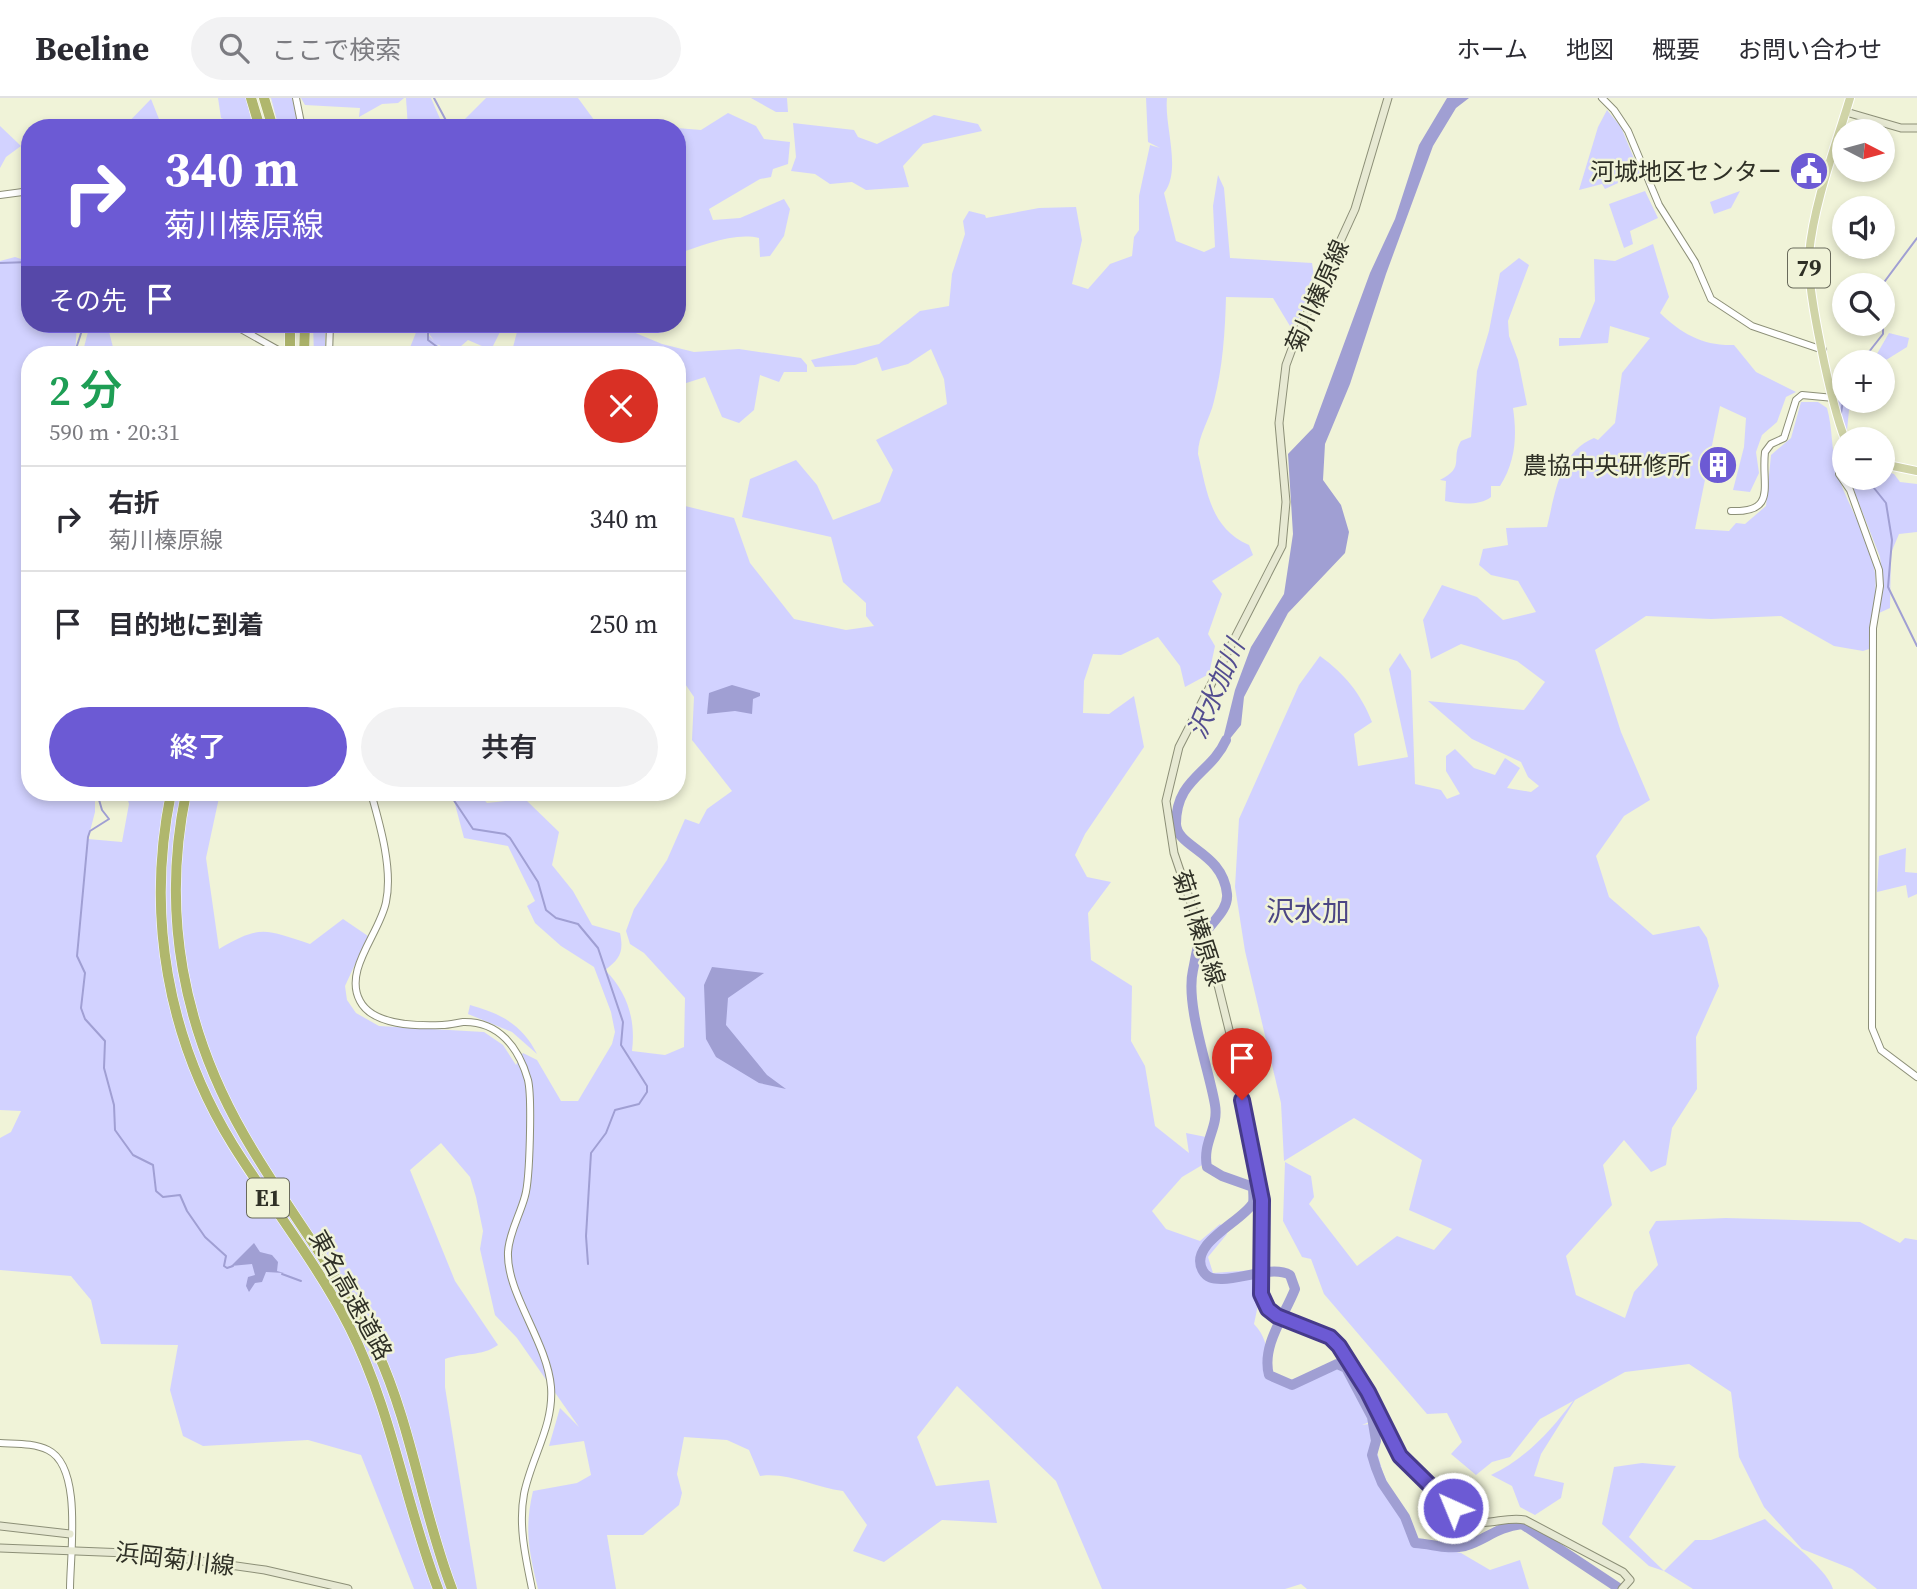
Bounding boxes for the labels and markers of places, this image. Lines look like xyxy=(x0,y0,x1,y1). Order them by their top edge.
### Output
public building icon: 河城地区センター xyxy=(1788,150,1830,192)
place label: 河城地区センター xyxy=(1590,155,1782,188)
building icon: 農協中央研修所 xyxy=(1697,444,1739,486)
place label: 農協中央研修所 xyxy=(1523,449,1691,482)
pin xyxy=(1212,1028,1272,1100)

